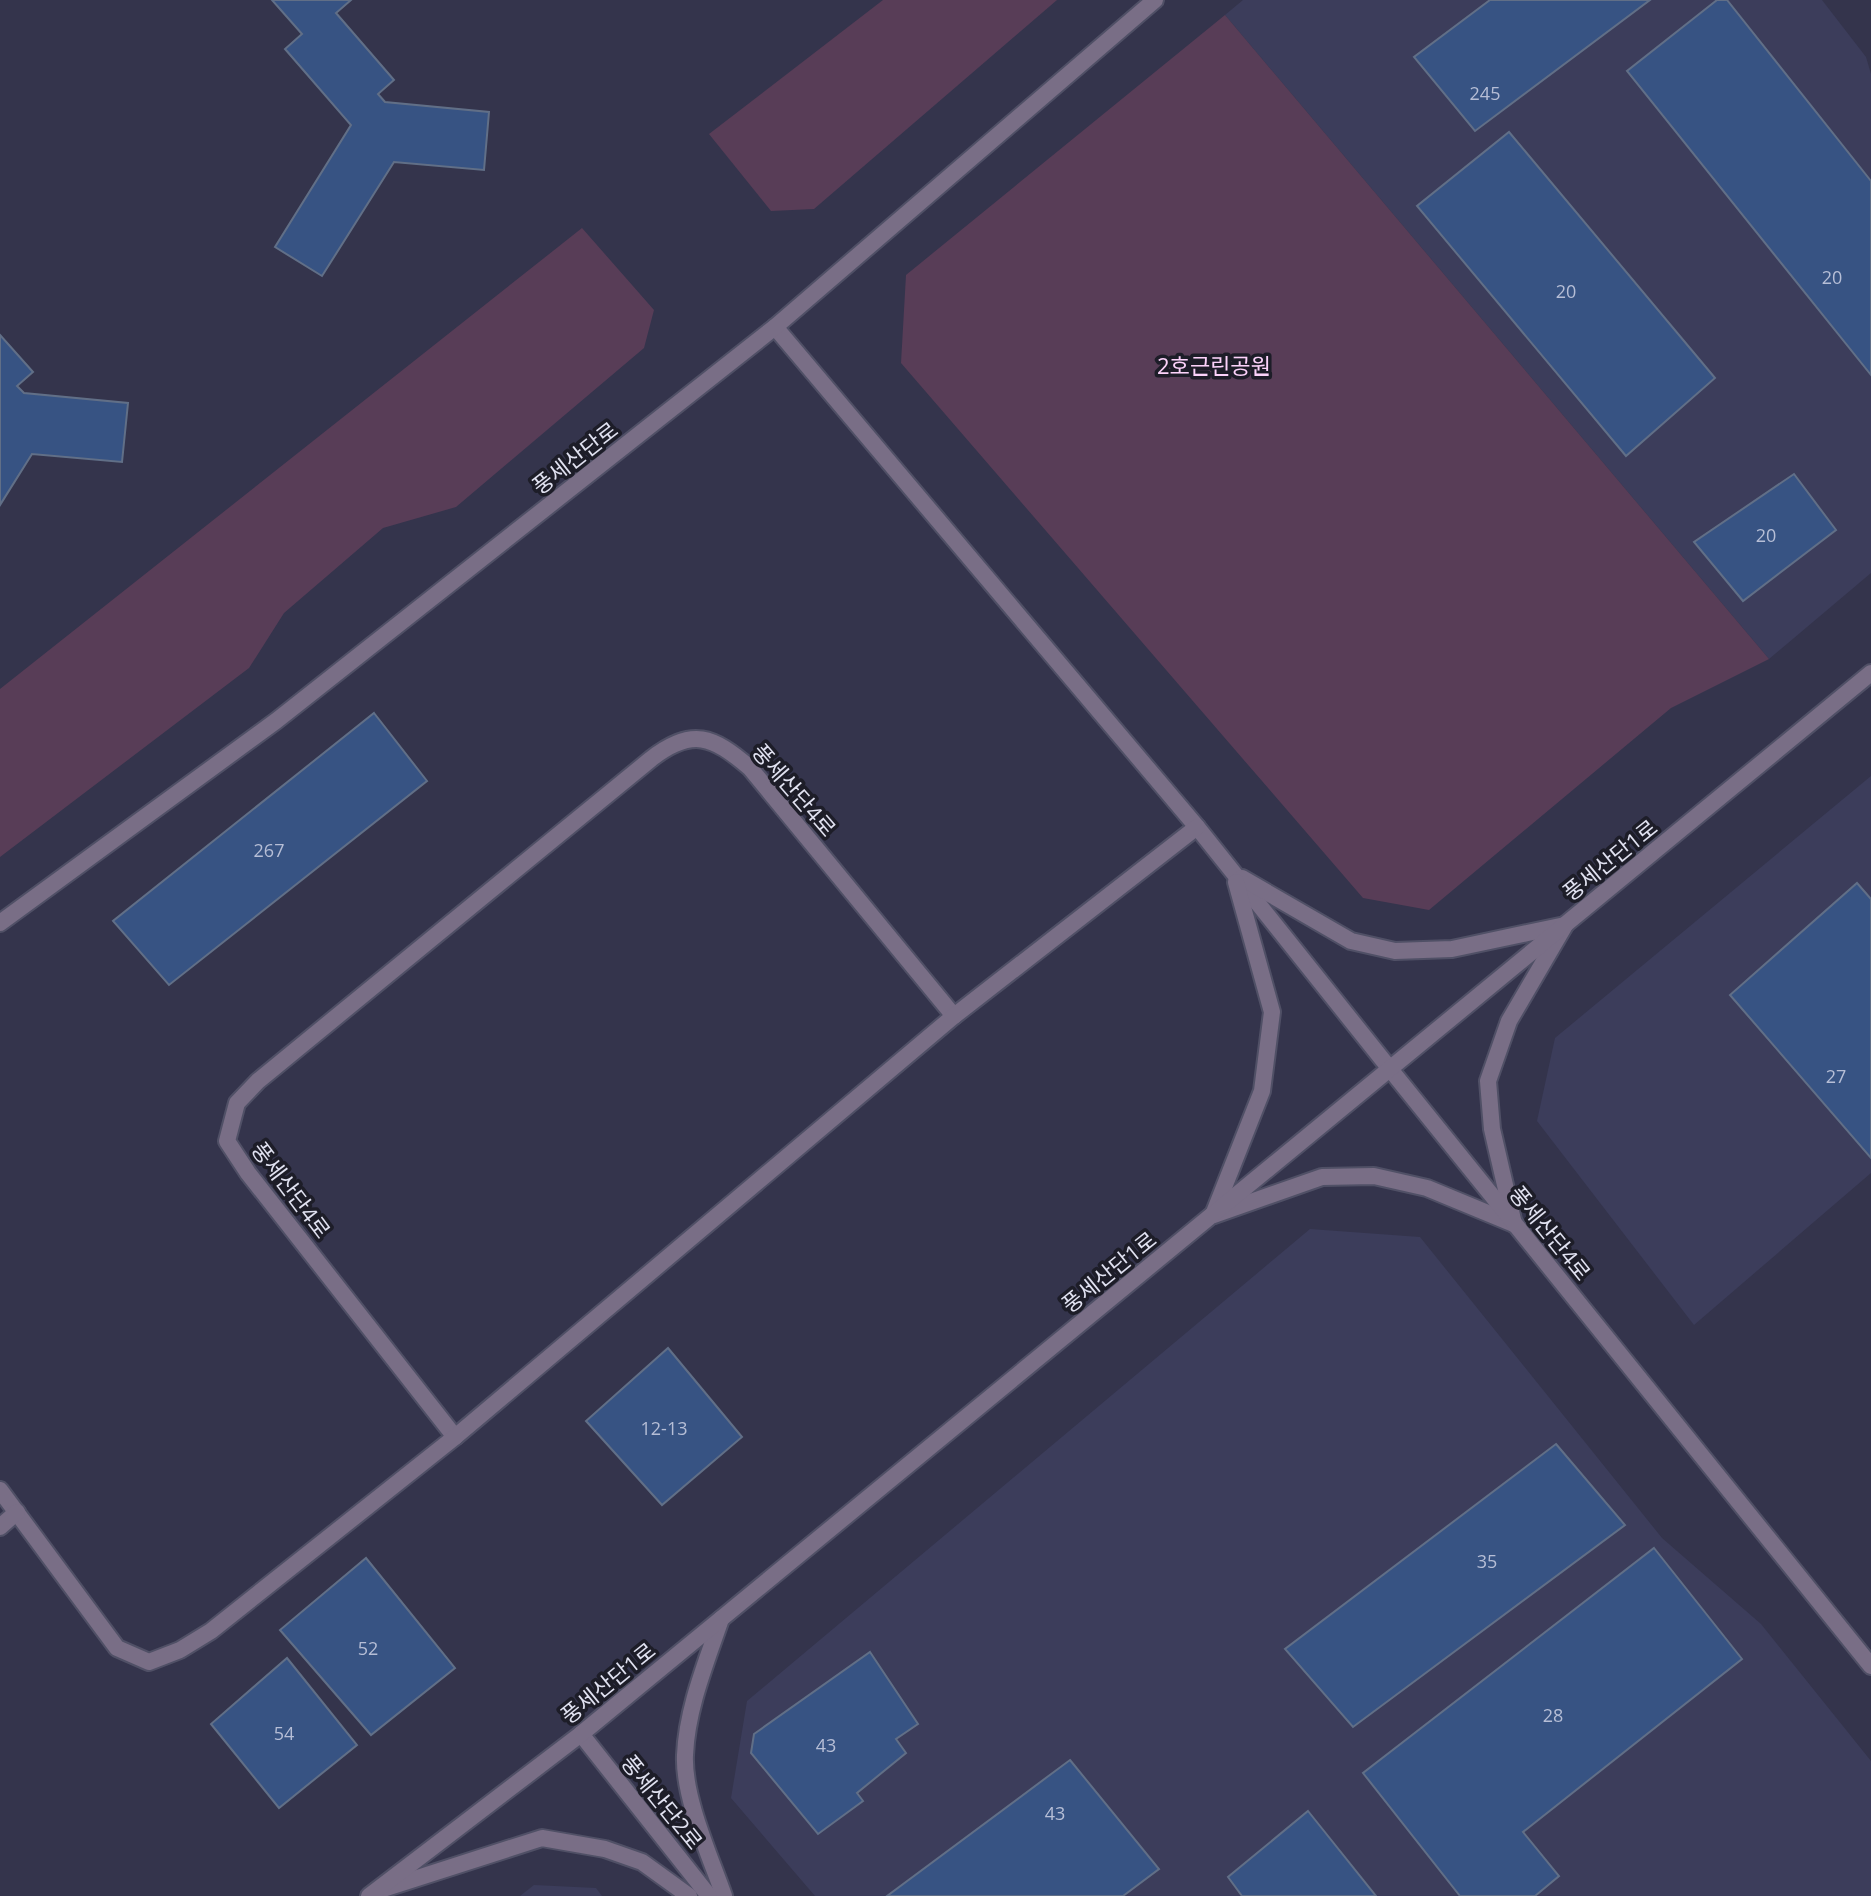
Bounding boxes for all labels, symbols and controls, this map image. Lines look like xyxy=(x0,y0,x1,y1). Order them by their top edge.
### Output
house number: 245 xyxy=(1470,81,1500,105)
house number: 20 xyxy=(1822,265,1842,289)
house number: 20 xyxy=(1556,279,1576,303)
park label: 2호근린공원 xyxy=(1157,350,1271,380)
street label: 풍세산단로 xyxy=(525,414,623,500)
house number: 20 xyxy=(1756,523,1776,547)
street label: 풍세산단4로 xyxy=(746,737,843,842)
street label: 풍세산단1로 xyxy=(1556,812,1663,907)
house number: 267 xyxy=(254,838,284,862)
house number: 27 xyxy=(1826,1064,1846,1088)
street label: 풍세산단4로 xyxy=(246,1135,338,1244)
street label: 풍세산단4로 xyxy=(1503,1179,1598,1286)
street label: 풍세산단1로 xyxy=(1055,1224,1162,1319)
house number: 12-13 xyxy=(641,1416,687,1440)
house number: 35 xyxy=(1477,1549,1497,1573)
street label: 풍세산단1로 xyxy=(554,1635,661,1730)
house number: 52 xyxy=(358,1636,378,1660)
house number: 28 xyxy=(1543,1703,1563,1727)
house number: 54 xyxy=(274,1721,294,1745)
house number: 43 xyxy=(816,1733,836,1757)
street label: 풍세산단2로 xyxy=(615,1748,710,1855)
house number: 43 xyxy=(1045,1801,1065,1825)

